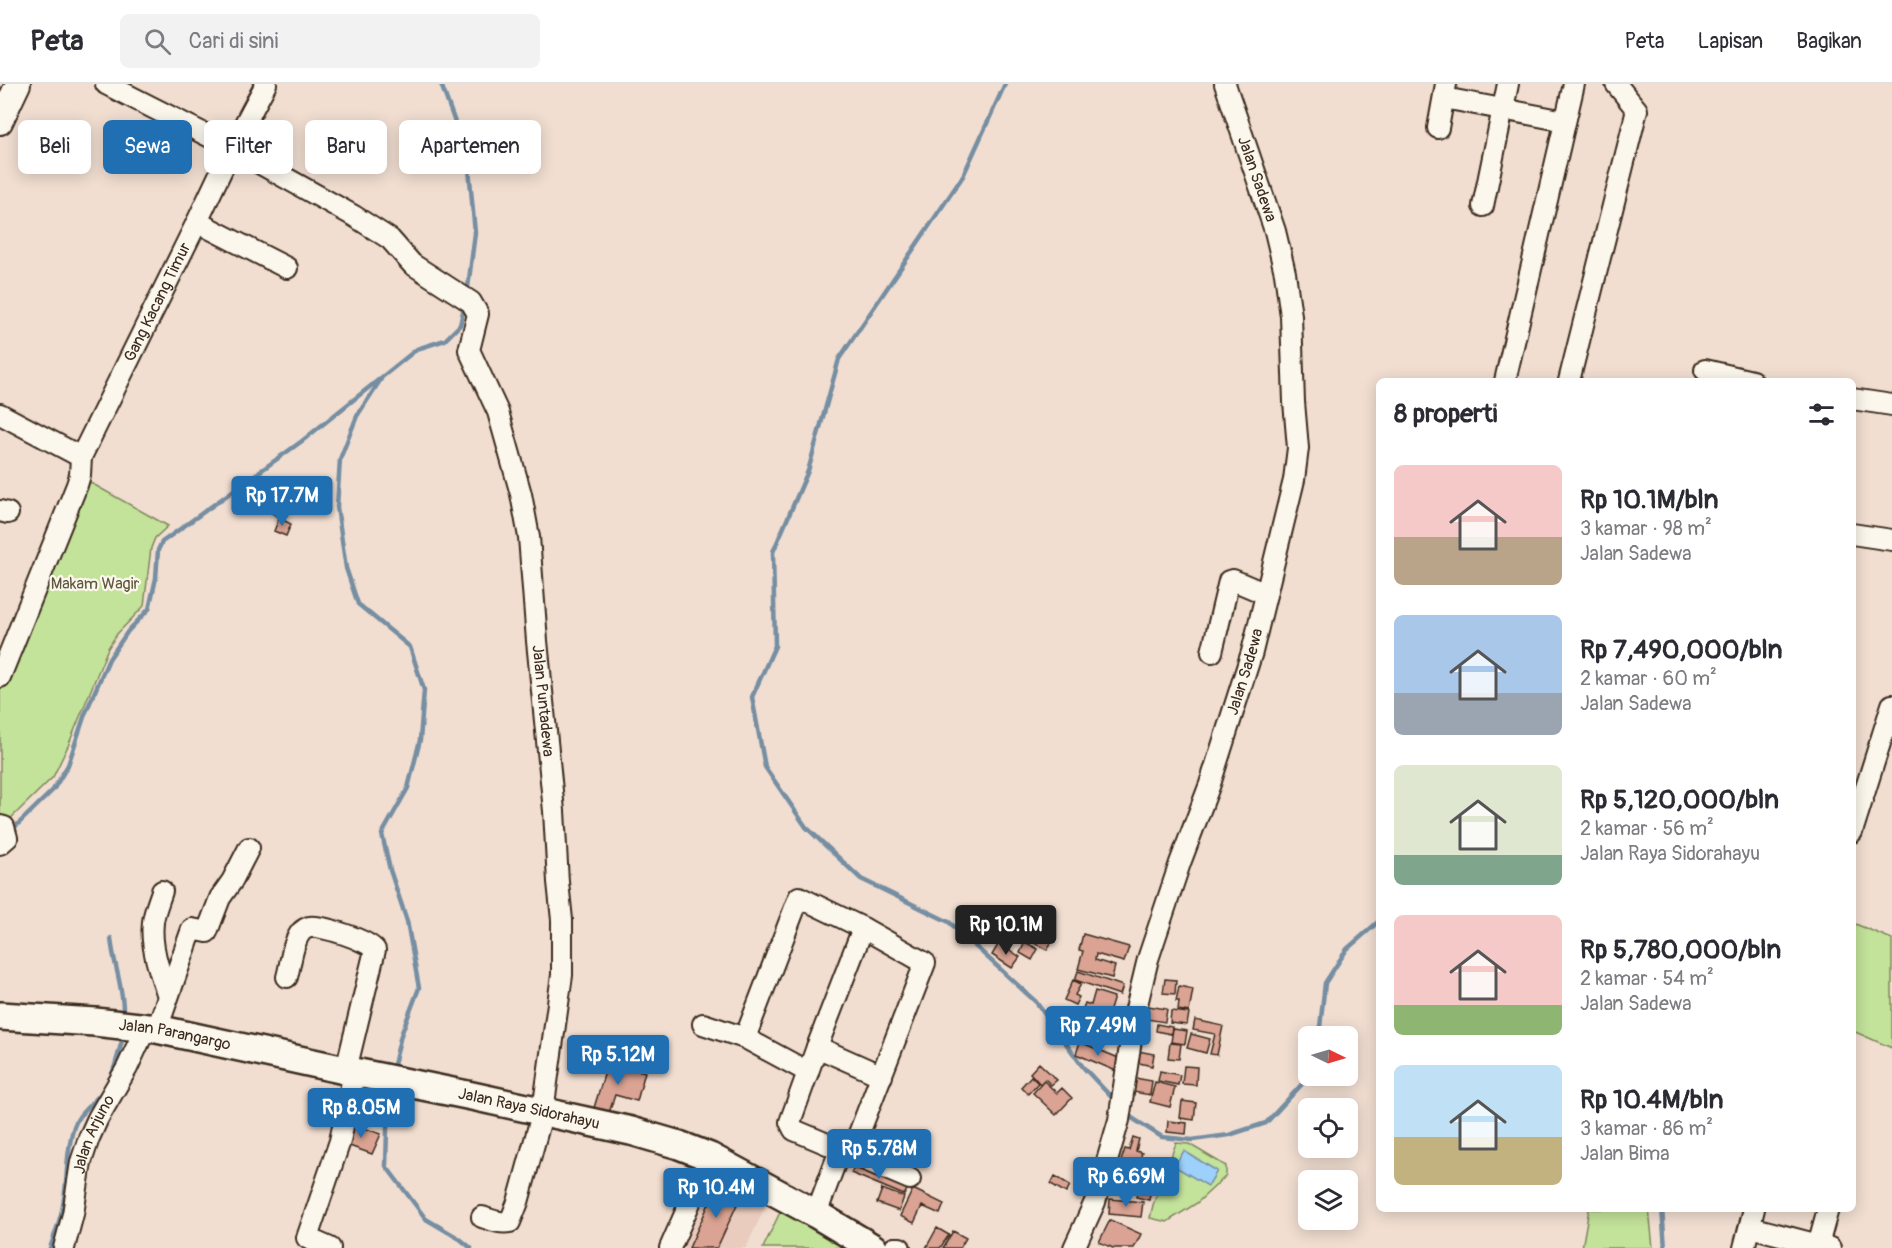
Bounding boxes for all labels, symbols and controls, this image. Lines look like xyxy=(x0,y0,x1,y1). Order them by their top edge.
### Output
search box xyxy=(120,14,540,68)
text: Peta xyxy=(30,24,84,59)
icon: search xyxy=(141,25,174,58)
text: Cari di sini xyxy=(189,27,278,55)
text: Peta xyxy=(1624,28,1665,55)
text: Lapisan xyxy=(1698,28,1763,55)
text: Bagikan xyxy=(1796,28,1862,55)
chip: Beli xyxy=(18,120,91,174)
chip: Sewa xyxy=(103,120,192,174)
chip: Filter xyxy=(204,120,293,174)
chip: Baru xyxy=(305,120,387,174)
chip: Apartemen xyxy=(399,120,541,174)
street label: Jalan Sadewa xyxy=(1233,134,1281,224)
street label: Gang Kacang Timur xyxy=(120,239,195,365)
text: 8 properti xyxy=(1394,398,1497,430)
icon: filters xyxy=(1805,398,1838,431)
pin: Rp 17.7M xyxy=(220,476,344,527)
text: Rp 17.7M xyxy=(245,483,319,508)
text: Rp 10.1M/bln xyxy=(1580,484,1718,516)
icon: home xyxy=(1442,489,1514,561)
text: 3 kamar · 98 m² xyxy=(1580,516,1712,541)
text: Jalan Sadewa xyxy=(1580,541,1692,566)
park label: Makam Wagir xyxy=(51,574,140,594)
street label: Jalan Sadewa xyxy=(1223,627,1267,718)
text: Rp 7,490,000/bln xyxy=(1580,634,1782,666)
icon: home xyxy=(1442,639,1514,711)
street label: Jalan Puntadewa xyxy=(527,644,559,758)
text: 2 kamar · 60 m² xyxy=(1580,666,1717,691)
text: Jalan Sadewa xyxy=(1580,691,1692,716)
text: Rp 5,120,000/bln xyxy=(1580,784,1779,816)
icon: home xyxy=(1442,789,1514,861)
text: 2 kamar · 56 m² xyxy=(1580,816,1714,841)
text: Jalan Raya Sidorahayu xyxy=(1580,841,1760,866)
pin: Rp 10.1M xyxy=(944,905,1068,956)
text: Rp 10.1M xyxy=(969,912,1043,937)
text: Rp 5,780,000/bln xyxy=(1580,934,1781,966)
icon: home xyxy=(1442,939,1514,1011)
text: 2 kamar · 54 m² xyxy=(1580,966,1714,991)
text: Jalan Sadewa xyxy=(1580,991,1692,1016)
pin: Rp 7.49M xyxy=(1036,1006,1160,1057)
text: Rp 7.49M xyxy=(1060,1013,1136,1038)
street label: Jalan Parangargo xyxy=(118,1015,233,1055)
north arrow xyxy=(1298,1026,1358,1086)
map controls xyxy=(1298,1026,1358,1230)
pin: Rp 5.12M xyxy=(556,1035,680,1086)
text: Rp 5.12M xyxy=(581,1042,655,1067)
street label: Jalan Raya Sidorahayu xyxy=(456,1083,602,1134)
text: Rp 10.4M/bln xyxy=(1580,1084,1723,1116)
pin: Rp 8.05M xyxy=(299,1088,423,1139)
icon: home xyxy=(1442,1089,1514,1161)
street label: Jalan Arjuno xyxy=(69,1091,119,1175)
text: Rp 8.05M xyxy=(322,1095,400,1120)
button: locate xyxy=(1298,1098,1358,1158)
text: 3 kamar · 86 m² xyxy=(1580,1116,1713,1141)
pin: Rp 5.78M xyxy=(817,1129,941,1180)
text: Rp 5.78M xyxy=(841,1136,917,1161)
text: Jalan Bima xyxy=(1580,1141,1669,1166)
pin: Rp 6.69M xyxy=(1064,1157,1188,1208)
text: Rp 6.69M xyxy=(1087,1164,1165,1189)
pin: Rp 10.4M xyxy=(654,1168,778,1219)
button: layers xyxy=(1298,1170,1358,1230)
text: Rp 10.4M xyxy=(677,1175,755,1200)

